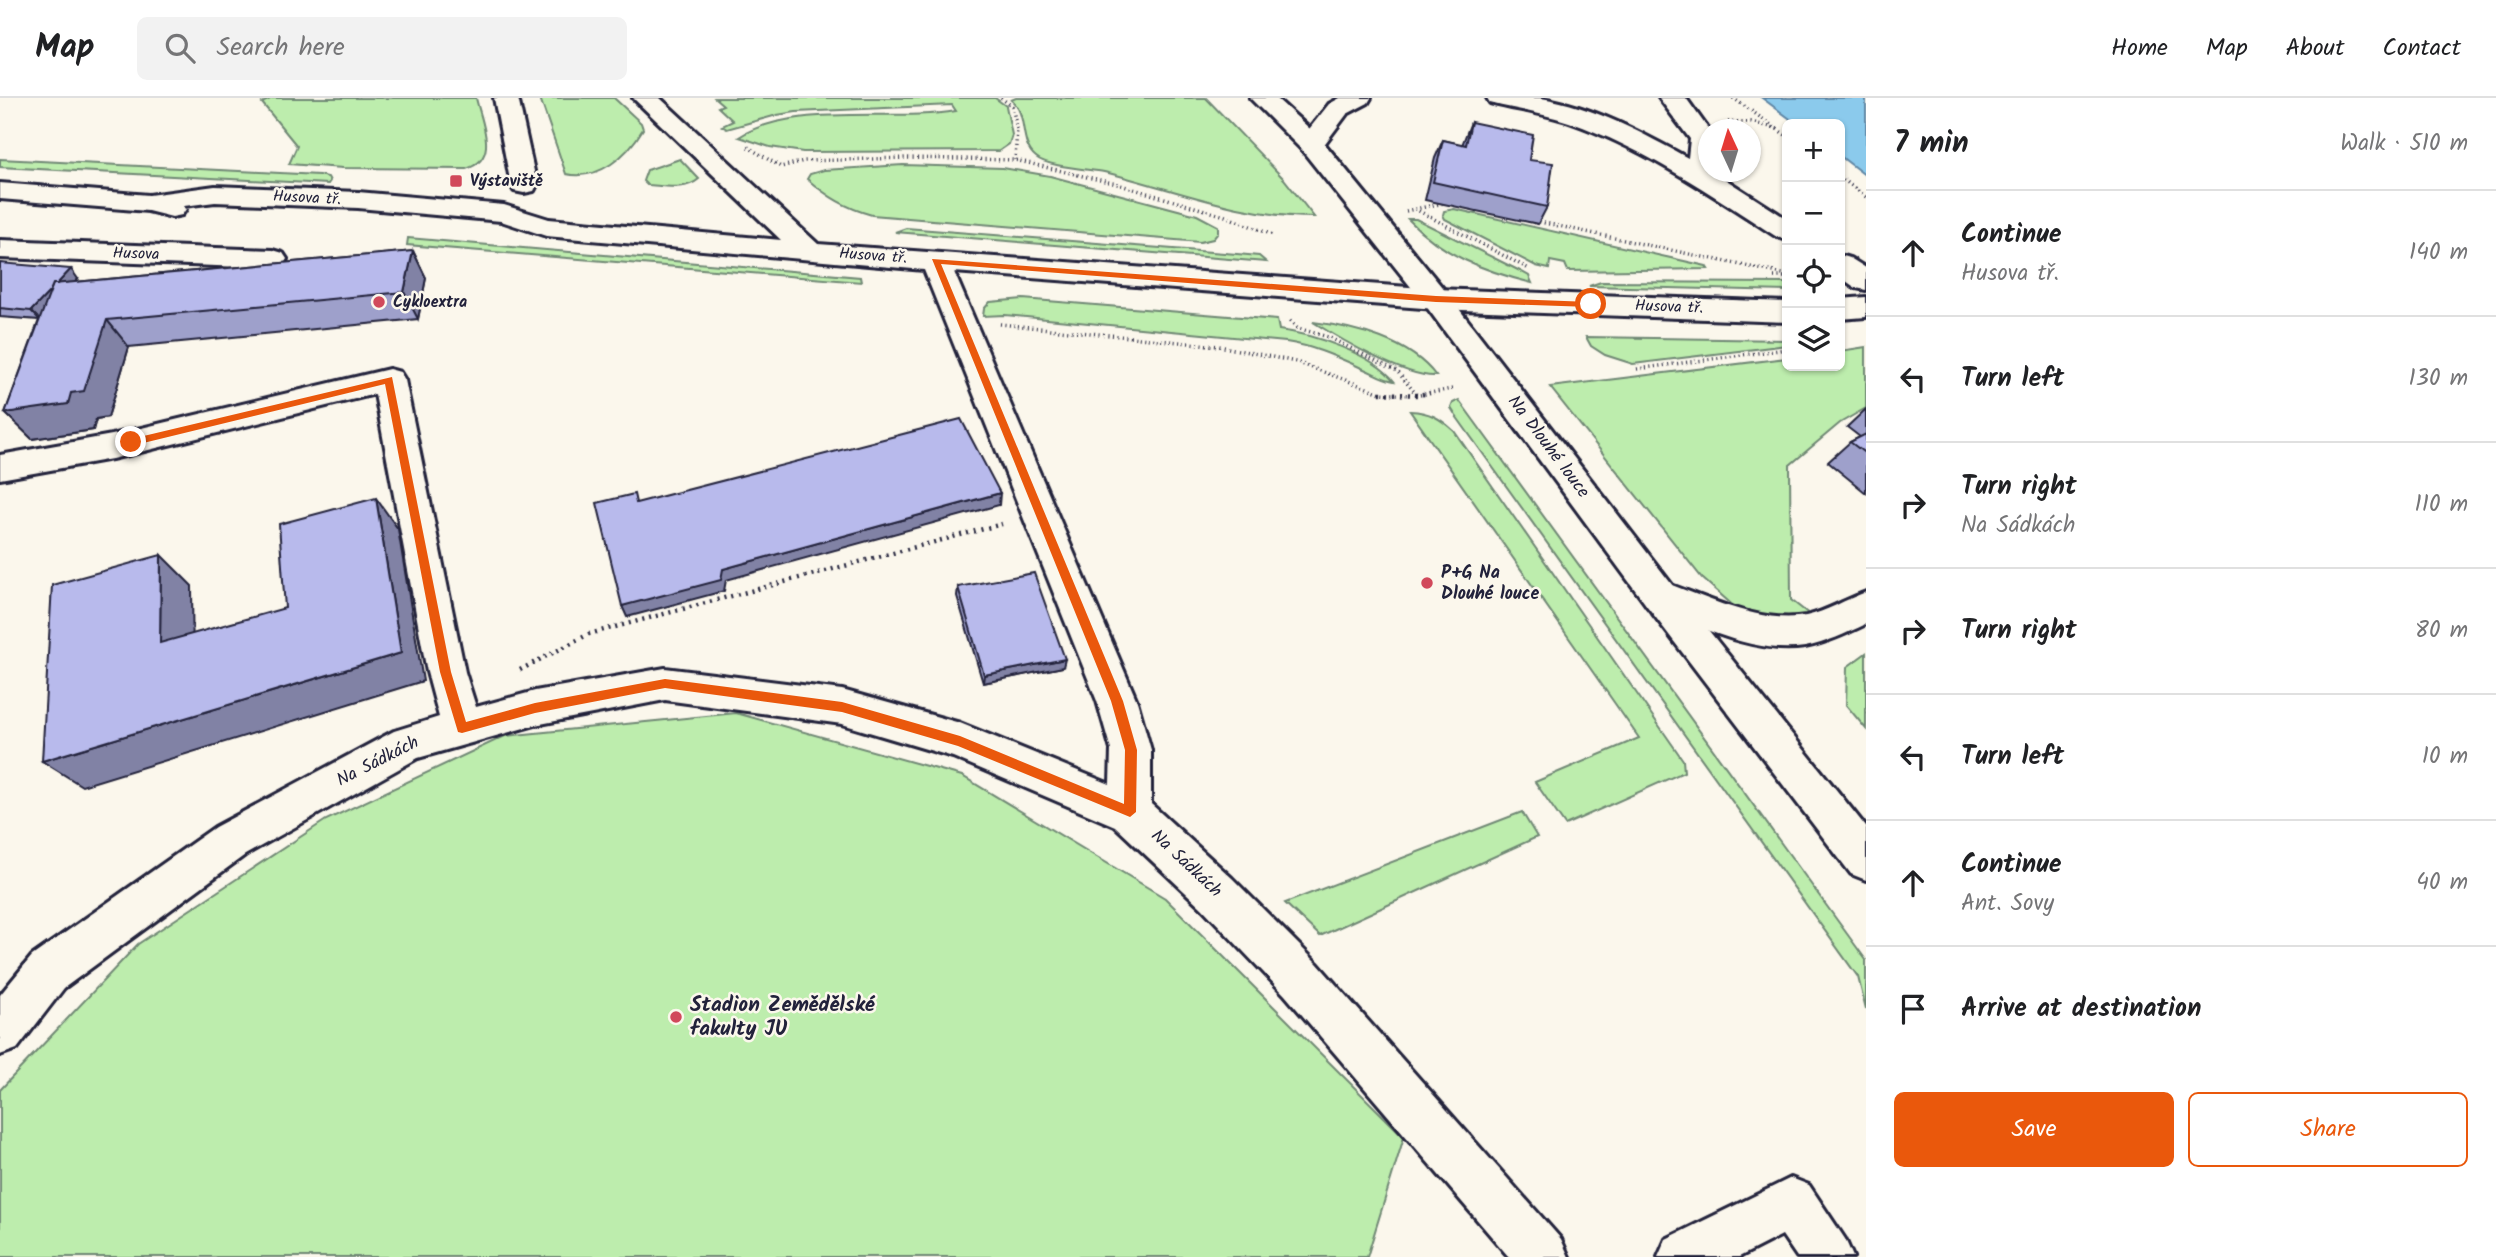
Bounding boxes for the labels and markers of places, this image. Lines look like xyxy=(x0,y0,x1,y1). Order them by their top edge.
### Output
place label: Výstaviště xyxy=(470,169,543,194)
marker: Výstaviště xyxy=(448,173,464,189)
place label: Cykloextra xyxy=(393,290,467,315)
marker: Cykloextra xyxy=(371,294,387,310)
place label: P+G Na Dlouhé louce xyxy=(1441,559,1540,609)
marker: P+G Na Dlouhé louce xyxy=(1419,575,1435,591)
place label: Stadion Zemědělské fakulty JU xyxy=(690,989,876,1046)
marker: Stadion Zemědělské fakulty JU xyxy=(668,1009,684,1025)

